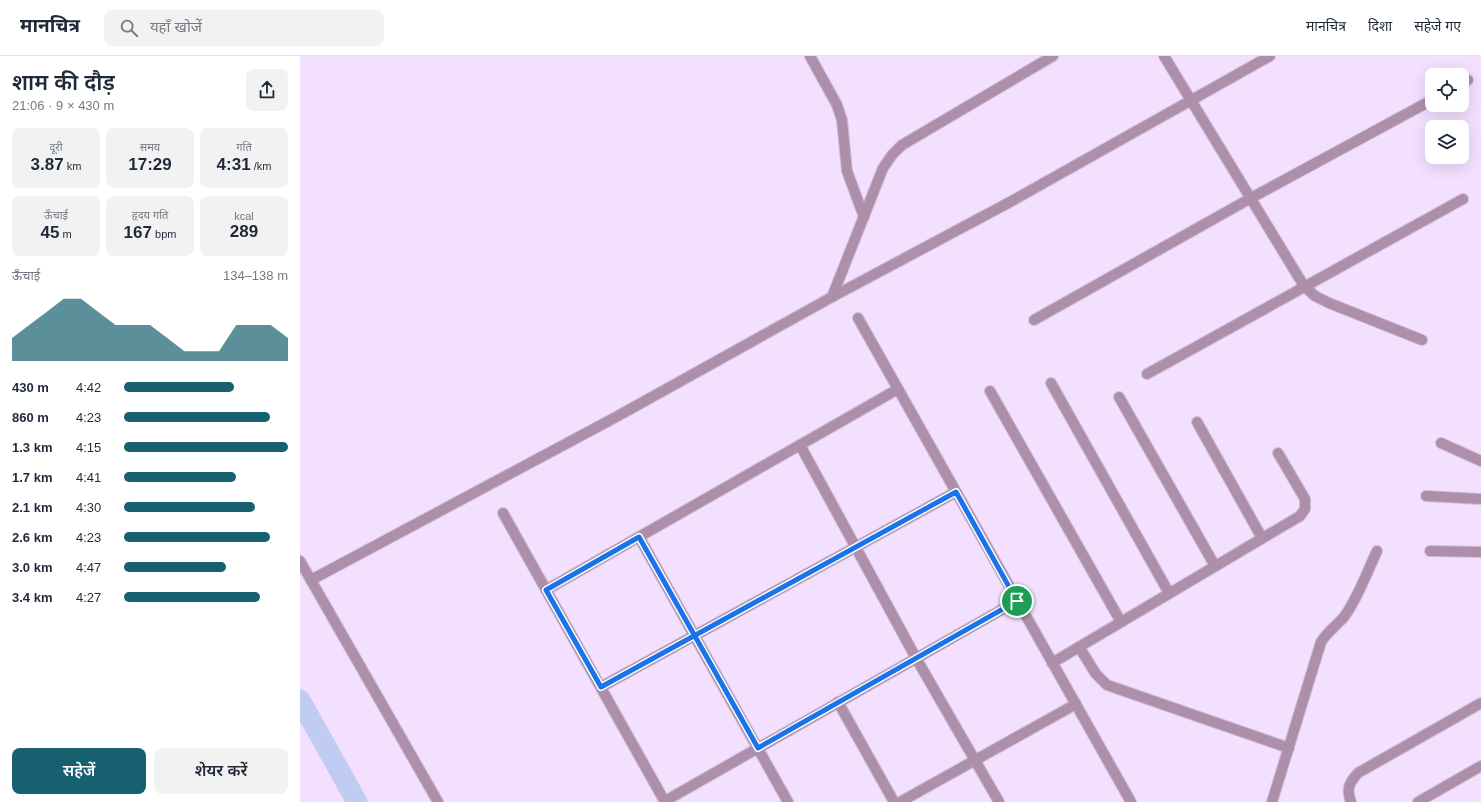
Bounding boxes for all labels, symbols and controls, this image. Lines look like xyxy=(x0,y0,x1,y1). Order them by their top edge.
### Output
search box xyxy=(104,10,384,46)
text: मानचित्र xyxy=(20,15,80,36)
icon: search xyxy=(118,17,140,39)
text: यहाँ खोजें xyxy=(150,18,202,35)
text: मानचित्र xyxy=(1306,18,1346,34)
text: दिशा xyxy=(1368,18,1392,34)
text: सहेजे गए xyxy=(1414,18,1461,34)
map controls xyxy=(1425,68,1469,164)
button: locate xyxy=(1425,68,1469,112)
button: share xyxy=(246,69,288,111)
text: शाम की दौड़ xyxy=(12,70,115,95)
text: 21:06 · 9 × 430 m xyxy=(12,98,114,113)
button: layers xyxy=(1425,120,1469,164)
text: दूरी xyxy=(49,141,63,153)
text: समय xyxy=(140,141,160,153)
text: गति xyxy=(236,141,252,153)
text: 3.87 xyxy=(31,155,64,174)
text: 17:29 xyxy=(128,155,172,174)
text: 4:31 xyxy=(217,155,251,174)
text: km xyxy=(64,160,81,172)
text: /km xyxy=(251,160,271,172)
text: ऊँचाई xyxy=(44,209,68,221)
text: हृदय गति xyxy=(132,209,168,221)
text: kcal xyxy=(234,210,254,222)
text: 289 xyxy=(230,222,258,241)
text: 45 xyxy=(40,223,59,242)
text: 167 xyxy=(124,223,152,242)
text: m xyxy=(59,228,72,240)
text: bpm xyxy=(152,228,176,240)
text: ऊँचाई xyxy=(12,268,40,283)
text: 134–138 m xyxy=(223,268,288,283)
text: 430 m xyxy=(12,380,49,395)
text: 4:42 xyxy=(76,380,101,395)
text: 860 m xyxy=(12,410,49,425)
text: 4:23 xyxy=(76,410,101,425)
text: 1.3 km xyxy=(12,440,52,455)
text: 4:15 xyxy=(76,440,101,455)
text: 1.7 km xyxy=(12,470,52,485)
text: 4:41 xyxy=(76,470,101,485)
text: 2.1 km xyxy=(12,500,52,515)
text: 4:30 xyxy=(76,500,101,515)
text: 2.6 km xyxy=(12,530,52,545)
text: 4:23 xyxy=(76,530,101,545)
text: 3.0 km xyxy=(12,560,52,575)
text: 4:47 xyxy=(76,560,101,575)
pin xyxy=(1000,584,1034,618)
text: 3.4 km xyxy=(12,590,52,605)
text: 4:27 xyxy=(76,590,101,605)
icon: arrive xyxy=(1006,590,1028,612)
button: सहेजें xyxy=(12,748,146,794)
button: शेयर करें xyxy=(154,748,288,794)

